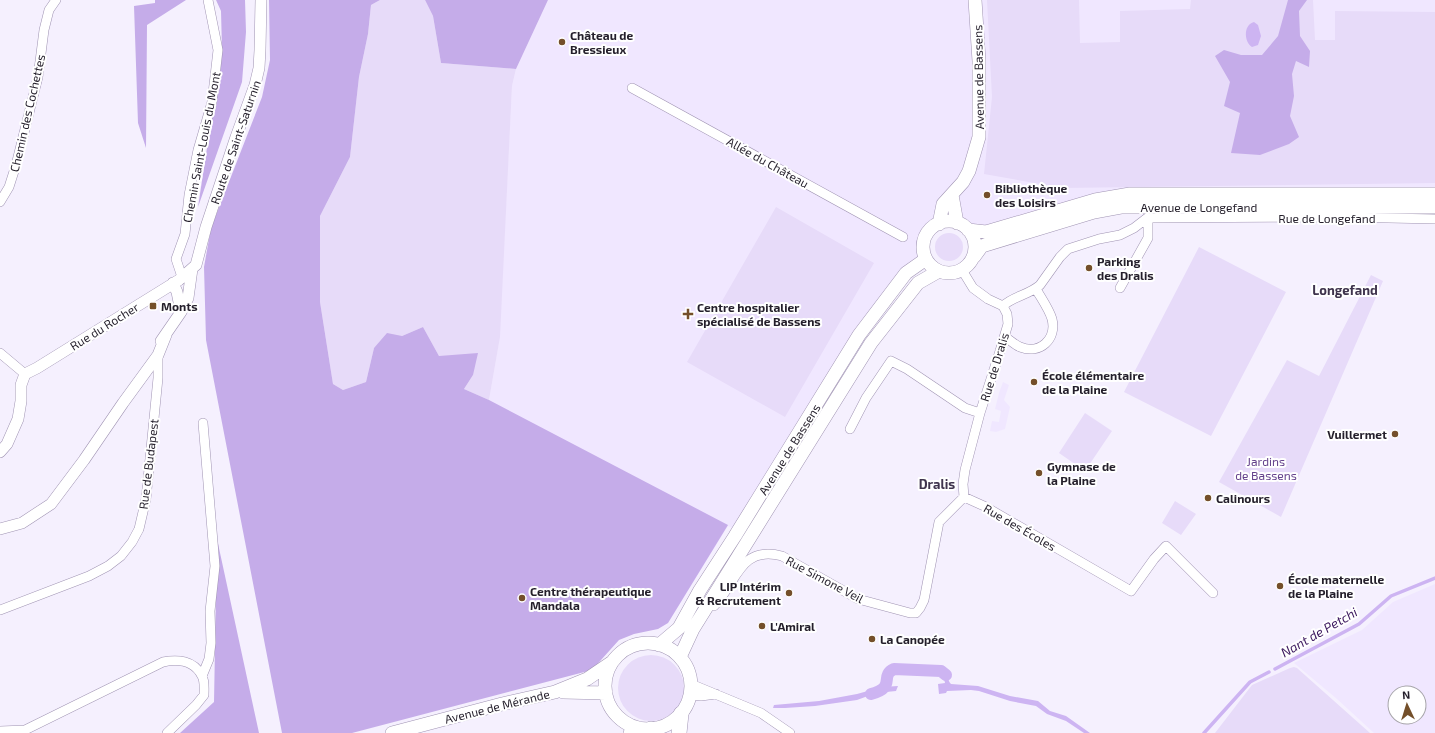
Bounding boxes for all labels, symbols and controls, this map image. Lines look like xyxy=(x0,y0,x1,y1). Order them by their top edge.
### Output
street label: Avenue de Bassens xyxy=(970,25,986,129)
place label: Château de Bressieux xyxy=(570,28,634,56)
marker: Château de Bressieux xyxy=(557,37,567,47)
street label: Chemin des Cochettes xyxy=(7,53,47,173)
street label: Chemin Saint-Louis du Mont xyxy=(179,70,223,224)
street label: Route de Saint-Saturnin xyxy=(207,78,263,206)
street label: Allée du Château xyxy=(725,134,811,190)
place label: Bibliothèque des Loisirs xyxy=(995,181,1068,209)
marker: Bibliothèque des Loisirs xyxy=(982,190,992,200)
street label: Avenue de Longefand xyxy=(1141,200,1257,214)
street label: Rue de Longefand xyxy=(1278,211,1376,225)
place label: Parking des Dralis xyxy=(1097,254,1154,282)
marker: Parking des Dralis xyxy=(1084,263,1094,273)
district label: Longefand xyxy=(1312,282,1378,298)
street label: Rue du Rocher xyxy=(67,299,141,353)
place label: Monts xyxy=(161,299,198,313)
place label: Centre hospitalier spécialisé de Bassens xyxy=(697,300,821,328)
marker: Monts xyxy=(148,301,158,311)
marker: Centre hospitalier spécialisé de Bassens xyxy=(682,308,694,320)
street label: Rue de Dralis xyxy=(977,331,1011,403)
place label: École élémentaire de la Plaine xyxy=(1042,368,1144,396)
marker: École élémentaire de la Plaine xyxy=(1029,377,1039,387)
street label: Avenue de Bassens xyxy=(755,401,823,497)
street label: Rue de Budapest xyxy=(135,417,161,510)
place label: Vuillermet xyxy=(1327,427,1387,441)
marker: Vuillermet xyxy=(1390,429,1400,439)
park label: Jardins de Bassens xyxy=(1235,454,1297,482)
place label: Gymnase de la Plaine xyxy=(1047,459,1116,487)
marker: Gymnase de la Plaine xyxy=(1034,468,1044,478)
district label: Dralis xyxy=(919,476,955,492)
place label: Calinours xyxy=(1216,491,1270,505)
marker: Calinours xyxy=(1203,493,1213,503)
street label: Rue des Écoles xyxy=(981,501,1059,553)
street label: Rue Simone Veil xyxy=(784,553,867,606)
place label: École maternelle de la Plaine xyxy=(1288,572,1384,600)
place label: LIP Intérim & Recrutement xyxy=(695,579,781,607)
marker: École maternelle de la Plaine xyxy=(1275,581,1285,591)
place label: Centre thérapeutique Mandala xyxy=(530,584,652,612)
marker: LIP Intérim & Recrutement xyxy=(784,588,794,598)
marker: Centre thérapeutique Mandala xyxy=(517,593,527,603)
water label: Nant de Petchi xyxy=(1278,604,1360,660)
place label: L'Amiral xyxy=(770,619,815,633)
marker: L'Amiral xyxy=(757,621,767,631)
place label: La Canopée xyxy=(880,632,945,646)
marker: La Canopée xyxy=(867,634,877,644)
north arrow xyxy=(1387,685,1427,725)
street label: Avenue de Mérande xyxy=(443,686,551,726)
text: N xyxy=(1402,688,1411,701)

